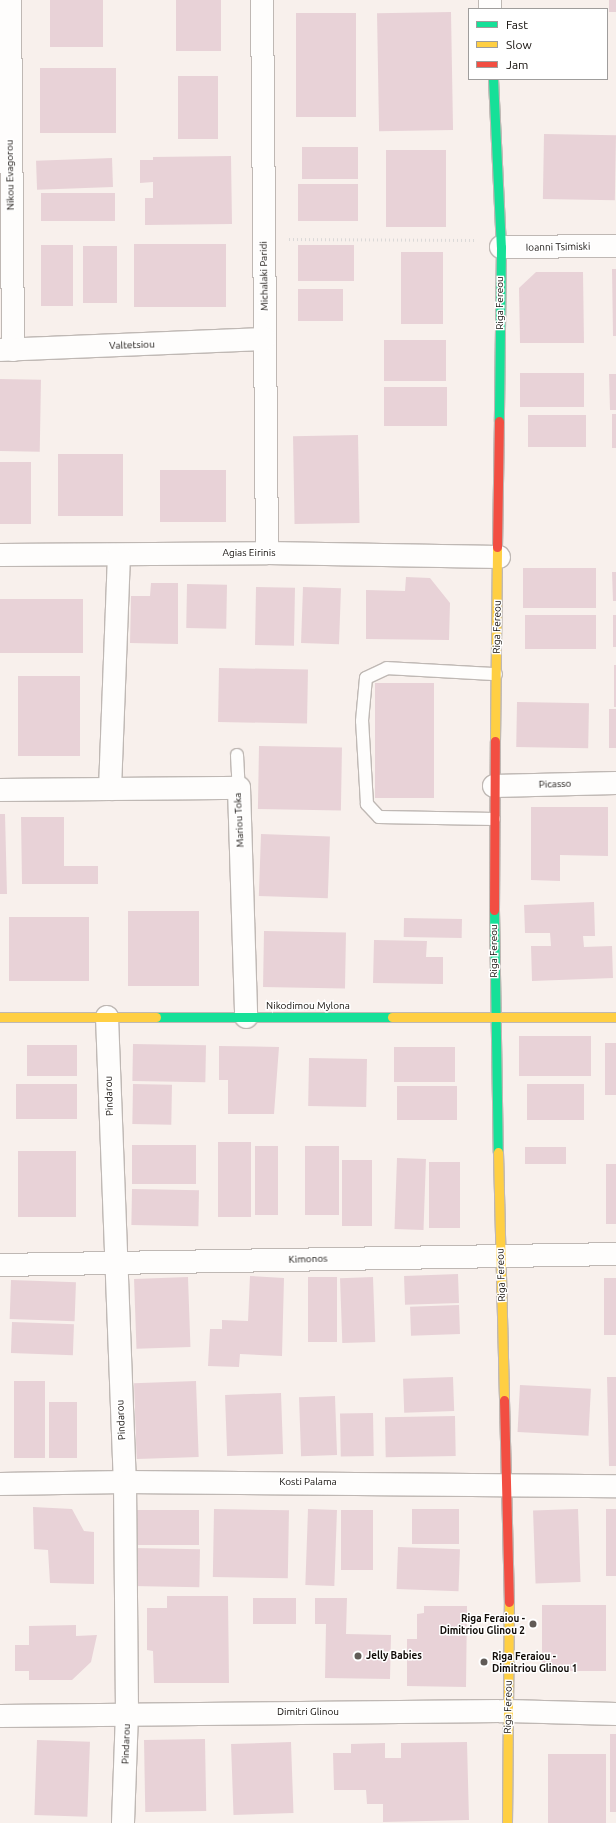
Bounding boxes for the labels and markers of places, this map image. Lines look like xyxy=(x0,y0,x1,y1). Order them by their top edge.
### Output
place label: Riga Feraiou - Dimitriou Glinou 2 xyxy=(440,1612,525,1636)
marker: Riga Feraiou - Dimitriou Glinou 2 xyxy=(528,1619,538,1629)
place label: Jelly Babies xyxy=(366,1650,422,1662)
place label: Riga Feraiou - Dimitriou Glinou 1 xyxy=(492,1650,577,1674)
marker: Jelly Babies xyxy=(353,1651,363,1661)
marker: Riga Feraiou - Dimitriou Glinou 1 xyxy=(479,1657,489,1667)

